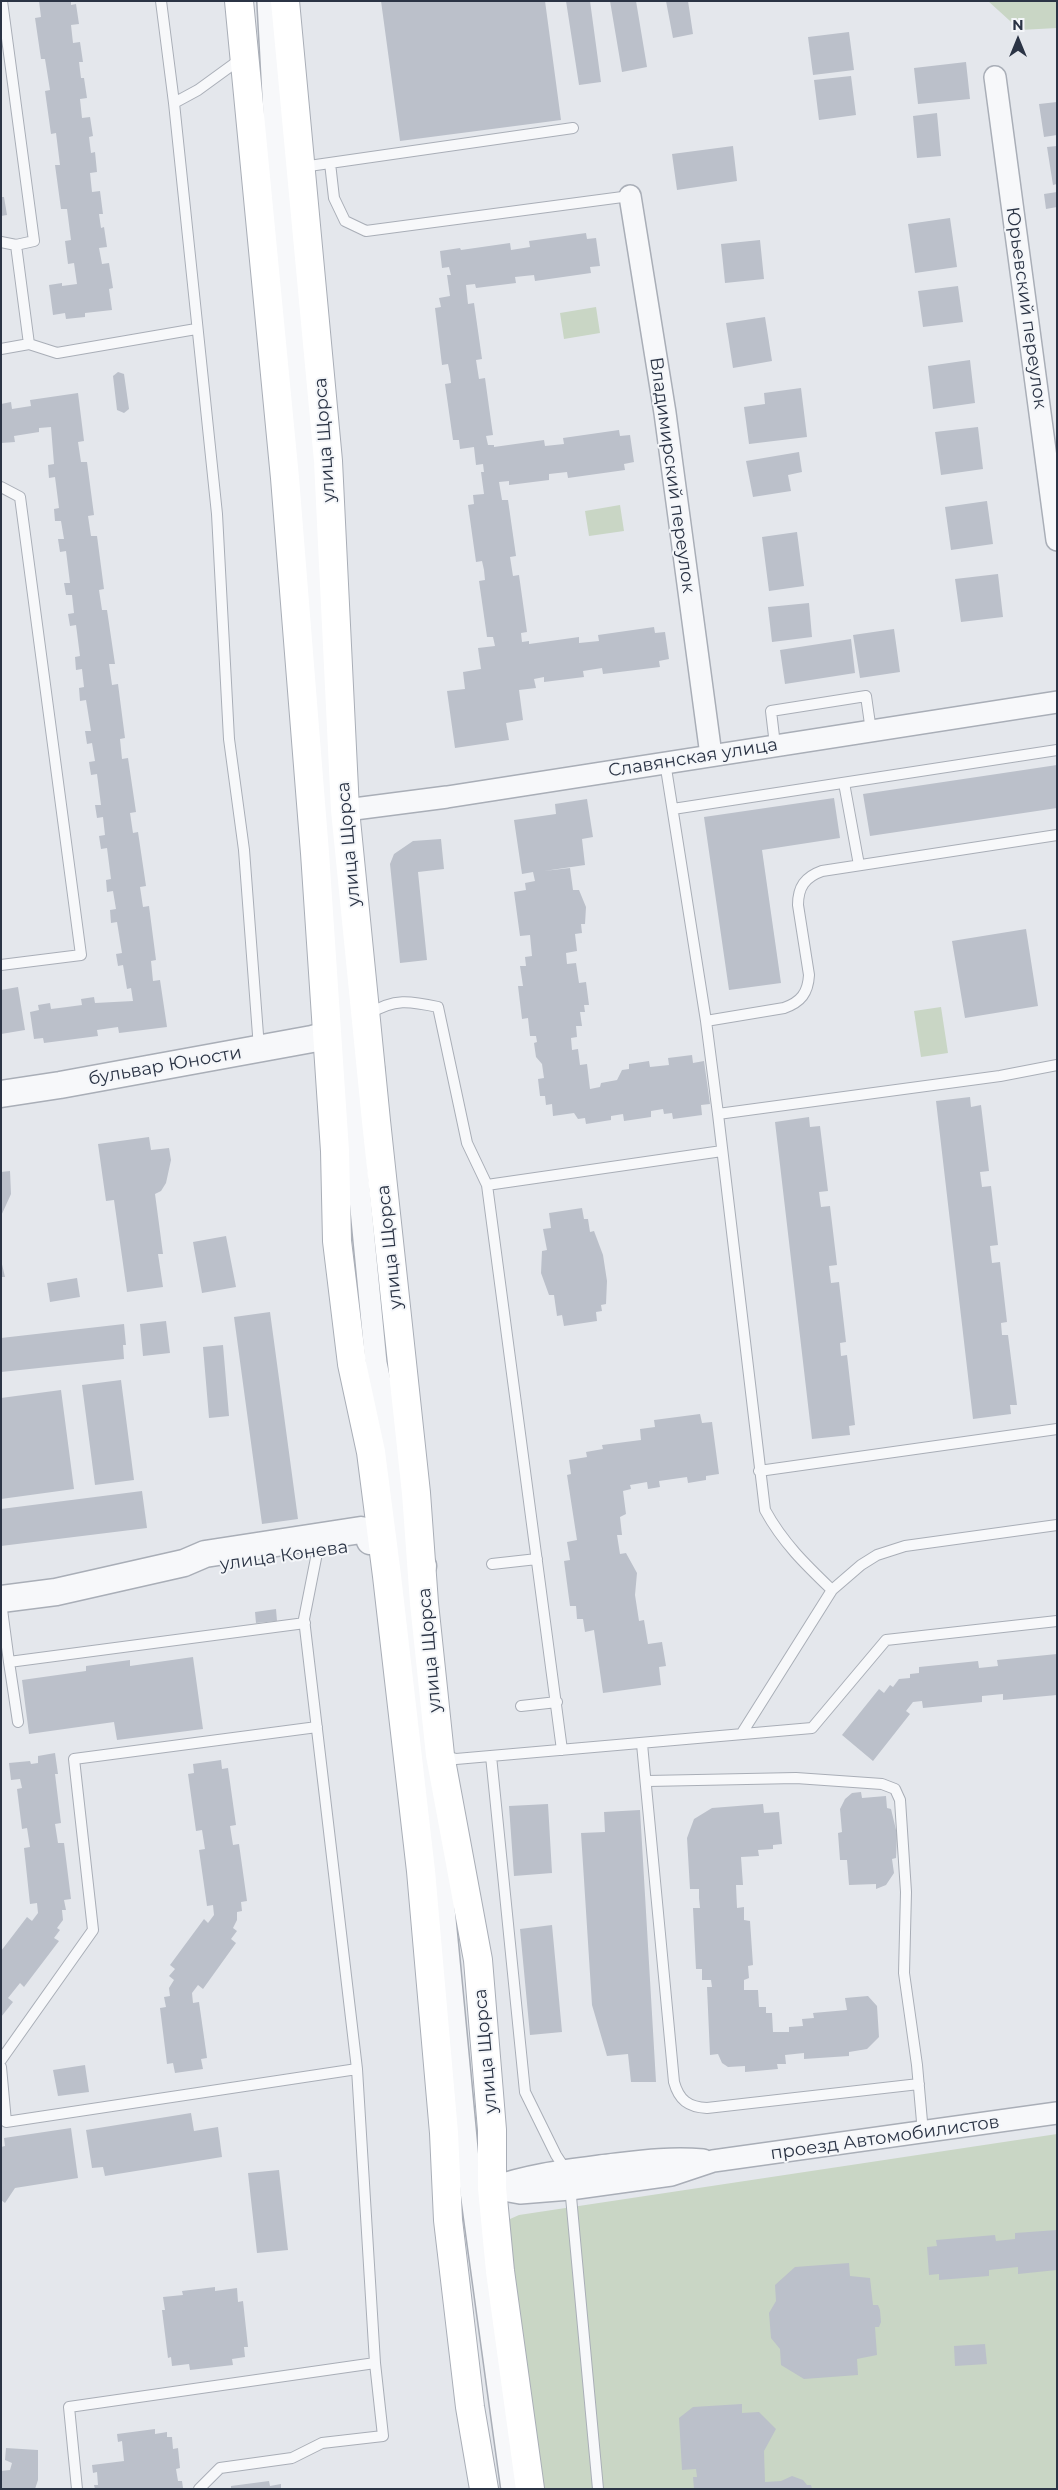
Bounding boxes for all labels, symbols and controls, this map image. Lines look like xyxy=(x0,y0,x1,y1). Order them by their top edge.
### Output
north arrow xyxy=(993,15,1043,65)
text: N xyxy=(1012,16,1024,34)
street label: Юрьевский переулок xyxy=(1001,206,1051,410)
street label: Владимирский переулок xyxy=(645,356,699,594)
street label: улица Щорса xyxy=(310,377,340,503)
street label: Славянская улица xyxy=(607,734,779,782)
street label: улица Щорса xyxy=(333,781,365,907)
street label: бульвар Юности xyxy=(87,1042,243,1090)
street label: улица Щорса xyxy=(373,1184,407,1310)
street label: улица Конева xyxy=(219,1536,349,1576)
street label: улица Щорса xyxy=(414,1587,446,1713)
street label: улица Щорса xyxy=(470,1988,502,2114)
street label: проезд Автомобилистов xyxy=(769,2111,1001,2165)

